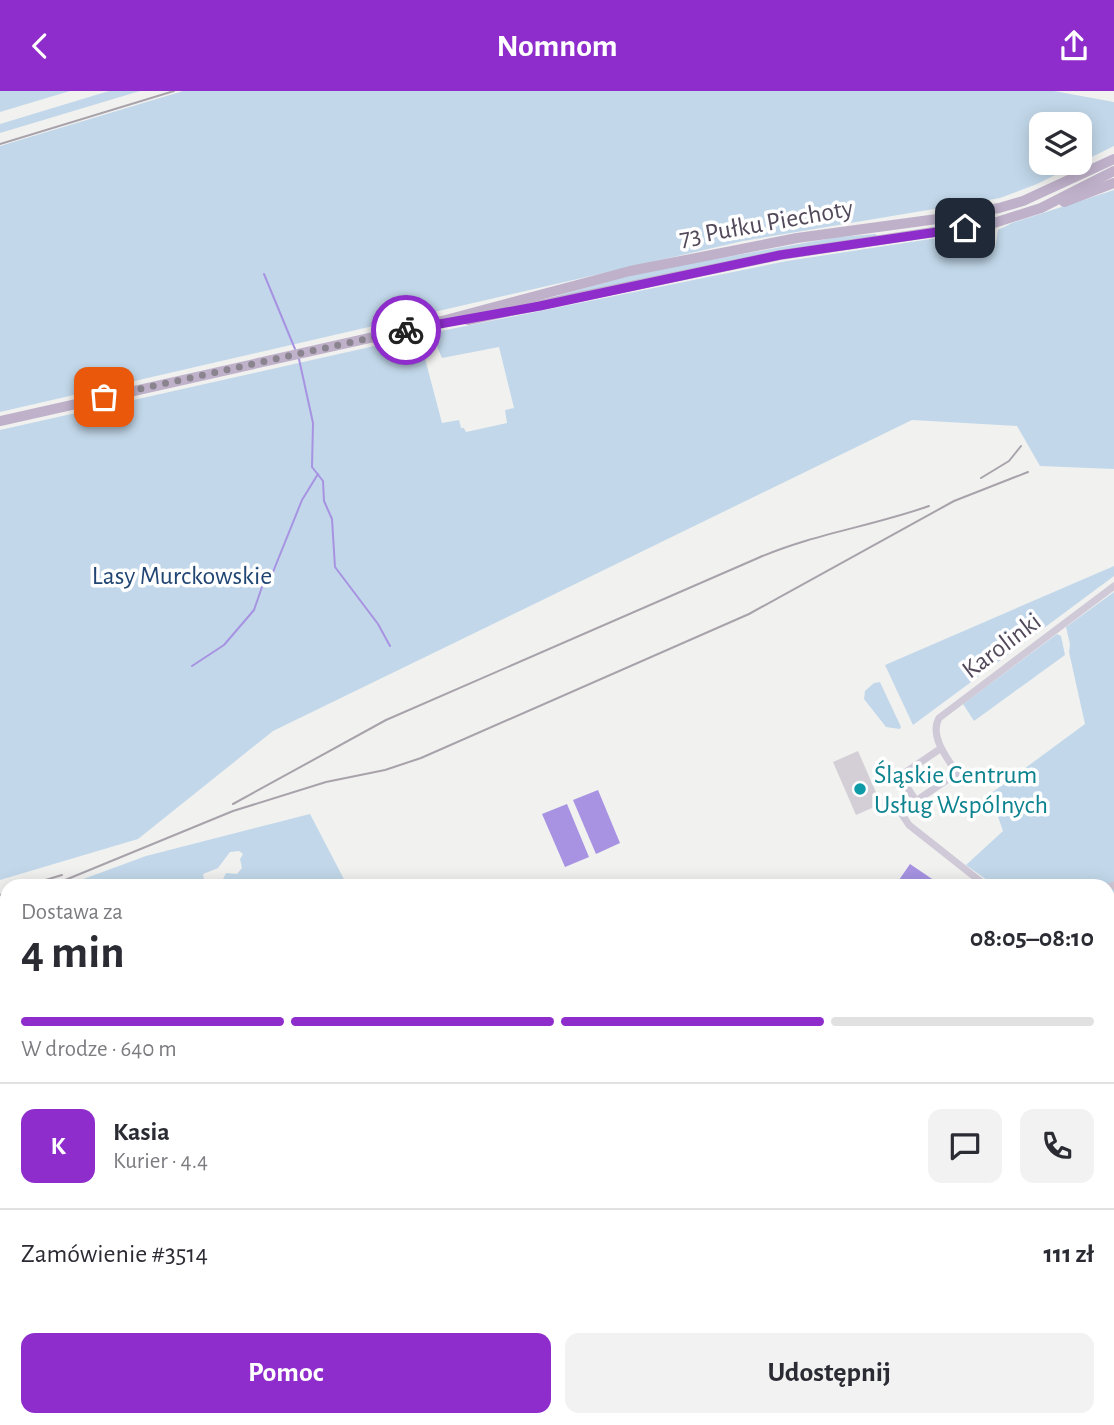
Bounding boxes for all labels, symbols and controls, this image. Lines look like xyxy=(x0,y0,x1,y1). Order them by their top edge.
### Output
icon: back xyxy=(21,27,59,65)
icon: share xyxy=(1055,27,1093,65)
text: Nomnom xyxy=(496,30,618,62)
map controls xyxy=(1029,112,1092,175)
button: layers xyxy=(1029,112,1092,175)
street label: 73 Pułku Piechoty xyxy=(677,195,855,251)
pin xyxy=(935,198,995,258)
icon: home xyxy=(946,209,984,247)
courier xyxy=(371,295,441,365)
icon: bike xyxy=(387,311,425,349)
pin xyxy=(74,367,134,427)
icon: bag xyxy=(85,378,123,416)
park label: Lasy Murckowskie xyxy=(92,563,272,589)
street label: Karolinki xyxy=(957,608,1046,684)
place label: Śląskie Centrum Usług Wspólnych xyxy=(874,759,1048,818)
marker: Śląskie Centrum Usług Wspólnych xyxy=(852,781,868,797)
text: Dostawa za xyxy=(21,901,123,924)
text: 08:05–08:10 xyxy=(970,925,1094,951)
text: 4 min xyxy=(21,930,125,976)
text: W drodze · 640 m xyxy=(21,1038,177,1061)
button: chat xyxy=(928,1109,1002,1183)
button: phone xyxy=(1020,1109,1094,1183)
text: Kasia xyxy=(113,1119,170,1145)
text: K xyxy=(50,1133,66,1159)
text: Kurier · 4.4 xyxy=(113,1150,208,1173)
text: Zamówienie #3514 xyxy=(21,1241,208,1267)
text: 111 zł xyxy=(1043,1241,1094,1267)
button: Pomoc xyxy=(21,1333,551,1413)
button: Udostępnij xyxy=(565,1333,1094,1413)

